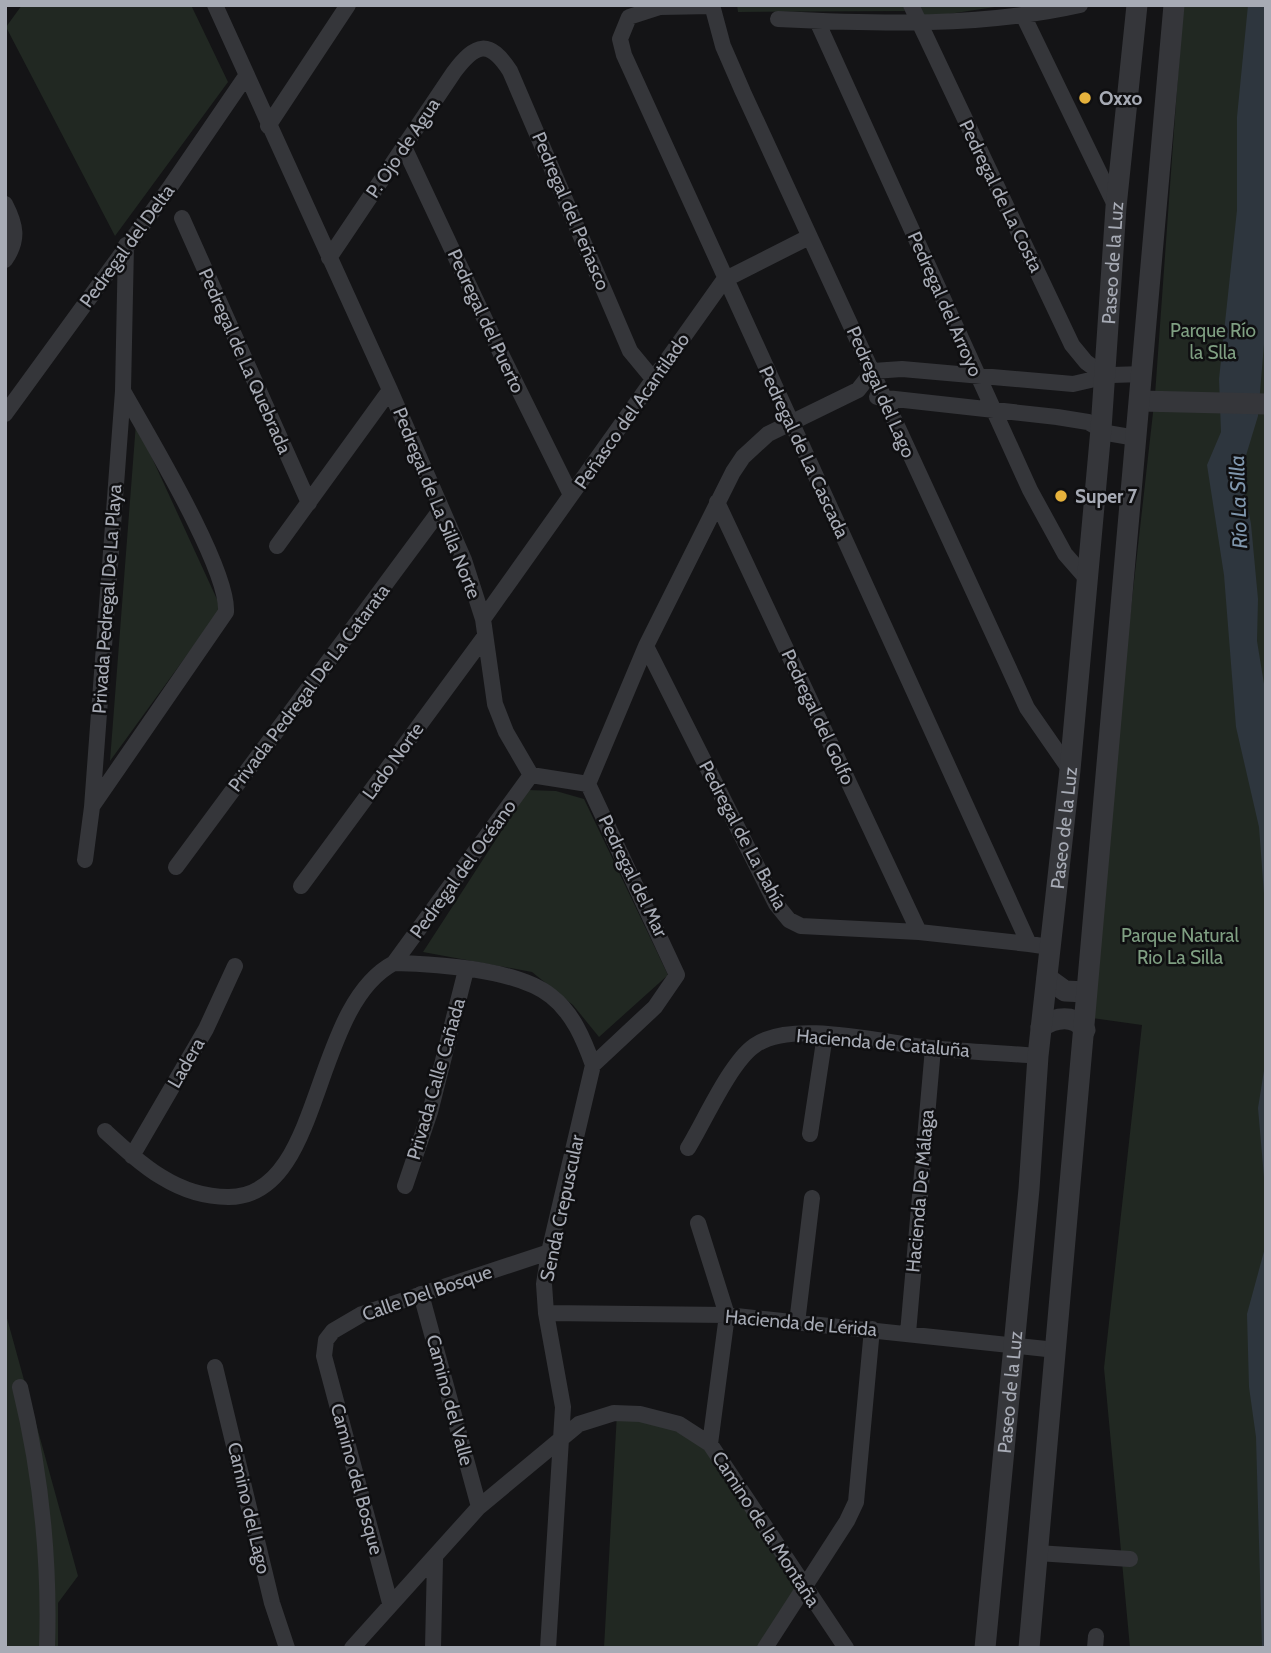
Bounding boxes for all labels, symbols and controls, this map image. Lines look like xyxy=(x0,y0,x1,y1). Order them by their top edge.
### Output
place label: Oxxo xyxy=(1099,87,1143,110)
marker: Oxxo xyxy=(1077,90,1093,106)
street label: P. Ojo de Agua xyxy=(361,94,445,202)
street label: Pedregal de La Costa xyxy=(954,116,1048,276)
street label: Pedregal del Peñasco xyxy=(527,128,615,294)
street label: Pedregal del Delta xyxy=(75,180,179,312)
street label: Paseo de la Luz xyxy=(1097,200,1128,325)
street label: Pedregal del Arroyo xyxy=(903,228,987,380)
street label: Pedregal del Puerto xyxy=(443,245,529,397)
street label: Pedregal de La Quebrada xyxy=(194,265,296,457)
park label: Parque Río la Slla xyxy=(1170,319,1256,364)
street label: Pedregal del Lago xyxy=(842,323,920,461)
street label: Peñasco del Acantilado xyxy=(570,329,694,493)
street label: Pedregal de La Cascada xyxy=(754,362,854,542)
street label: Pedregal de La Silla Norte xyxy=(388,404,486,602)
water label: Río La Silla xyxy=(1224,455,1252,549)
street label: Privada Pedregal De La Playa xyxy=(88,483,126,715)
place label: Super 7 xyxy=(1075,485,1138,508)
marker: Super 7 xyxy=(1053,488,1069,504)
street label: Privada Pedregal De La Catarata xyxy=(223,580,395,796)
street label: Pedregal del Golfo xyxy=(777,646,859,788)
street label: Lado Norte xyxy=(357,718,429,804)
street label: Pedregal de La Bahía xyxy=(694,757,792,913)
street label: Paseo de la Luz xyxy=(1045,765,1082,890)
street label: Pedregal del Océano xyxy=(405,795,521,943)
street label: Pedregal del Mar xyxy=(593,811,673,941)
park label: Parque Natural Rio La Silla xyxy=(1121,924,1239,969)
street label: Privada Calle Cañada xyxy=(402,996,470,1162)
street label: Hacienda de Cataluña xyxy=(795,1024,971,1062)
street label: Ladera xyxy=(163,1034,209,1092)
street label: Hacienda De Málaga xyxy=(901,1108,939,1274)
street label: Senda Crepuscular xyxy=(535,1133,589,1283)
street label: Calle Del Bosque xyxy=(359,1260,495,1326)
street label: Hacienda de Lérida xyxy=(724,1305,878,1341)
street label: Paseo de la Luz xyxy=(992,1330,1027,1454)
street label: Camino del Valle xyxy=(421,1332,479,1468)
street label: Camino del Bosque xyxy=(326,1401,388,1557)
street label: Camino del Lago xyxy=(223,1440,275,1576)
street label: Camino de la Montaña xyxy=(707,1447,825,1611)

